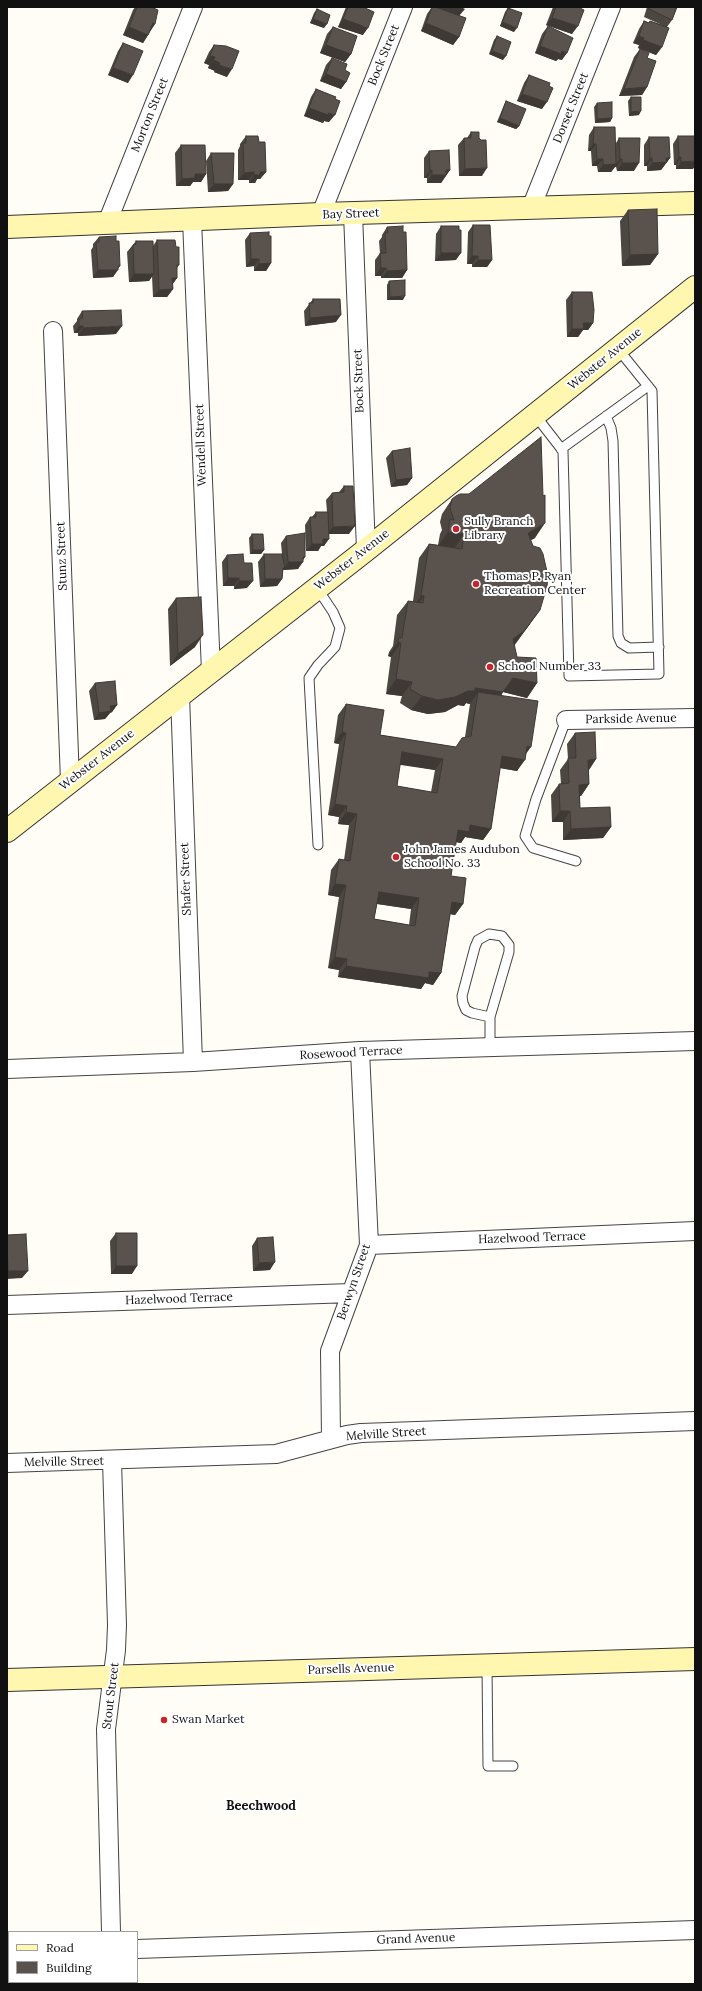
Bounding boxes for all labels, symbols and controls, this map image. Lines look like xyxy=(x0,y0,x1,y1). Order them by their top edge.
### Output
street label: Bock Street xyxy=(365,22,403,88)
street label: Dorset Street xyxy=(550,71,592,145)
street label: Morton Street xyxy=(128,76,172,154)
street label: Bay Street xyxy=(322,206,380,222)
street label: Webster Avenue xyxy=(565,325,645,393)
street label: Bock Street xyxy=(351,349,367,413)
street label: Wendell Street xyxy=(192,403,210,487)
place label: Sully Branch Library xyxy=(464,515,533,543)
street label: Stunz Street xyxy=(54,521,70,591)
marker: Sully Branch Library xyxy=(451,524,461,534)
street label: Webster Avenue xyxy=(312,526,392,594)
place label: Thomas P. Ryan Recreation Center xyxy=(484,570,586,598)
marker: Thomas P. Ryan Recreation Center xyxy=(471,579,481,589)
place label: School Number 33 xyxy=(498,660,601,674)
marker: School Number 33 xyxy=(485,662,495,672)
street label: Parkside Avenue xyxy=(585,711,677,727)
street label: Webster Avenue xyxy=(57,726,137,794)
street label: Shafer Street xyxy=(178,842,194,916)
place label: John James Audubon School No. 33 xyxy=(404,843,520,871)
marker: John James Audubon School No. 33 xyxy=(391,852,401,862)
street label: Rosewood Terrace xyxy=(299,1043,403,1063)
street label: Hazelwood Terrace xyxy=(478,1229,586,1247)
street label: Berwyn Street xyxy=(334,1242,374,1322)
street label: Hazelwood Terrace xyxy=(125,1290,233,1308)
street label: Melville Street xyxy=(345,1424,427,1444)
street label: Melville Street xyxy=(24,1454,104,1470)
street label: Parsells Avenue xyxy=(307,1660,395,1678)
street label: Stout Street xyxy=(100,1662,122,1730)
place label: Swan Market xyxy=(172,1713,245,1727)
marker: Swan Market xyxy=(159,1715,169,1725)
district label: Beechwood xyxy=(226,1798,296,1814)
street label: Grand Avenue xyxy=(376,1930,456,1948)
legend xyxy=(8,1931,138,1983)
text: Road xyxy=(46,1940,74,1955)
text: Building xyxy=(46,1960,92,1975)

